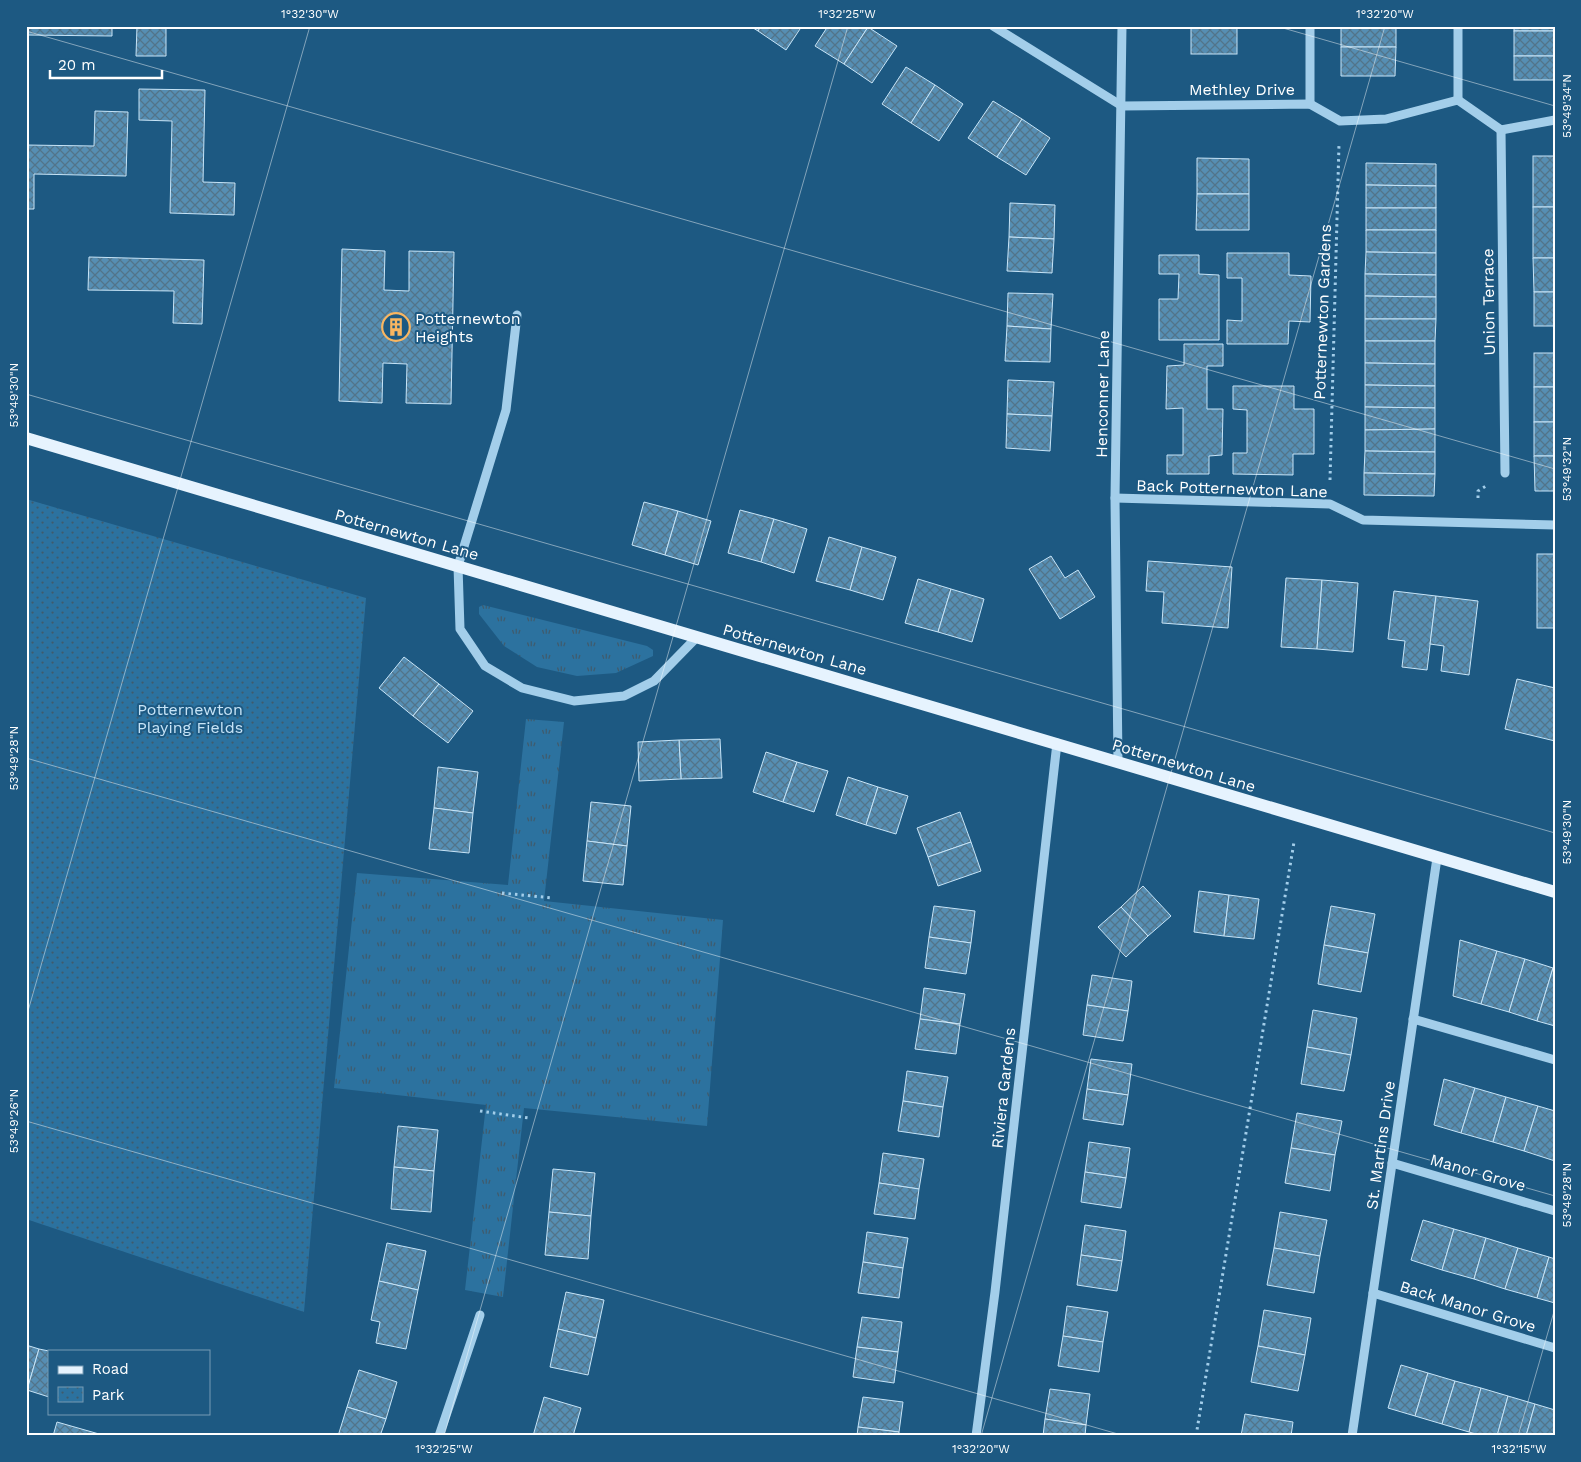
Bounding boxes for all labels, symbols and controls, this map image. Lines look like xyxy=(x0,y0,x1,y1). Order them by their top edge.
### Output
text: 1°32'30"W xyxy=(281,7,339,21)
text: 1°32'25"W xyxy=(818,7,876,21)
text: 1°32'20"W xyxy=(1356,7,1414,21)
scale bar xyxy=(50,48,162,80)
text: 20 m xyxy=(58,56,96,74)
text: 53°49'34"N xyxy=(1560,74,1574,138)
street label: Methley Drive xyxy=(1189,80,1295,99)
street label: Potternewton Gardens xyxy=(1310,224,1335,400)
street label: Union Terrace xyxy=(1478,248,1499,356)
place label: Potternewton Heights xyxy=(415,309,521,346)
building icon: Potternewton Heights xyxy=(381,312,411,342)
street label: Henconner Lane xyxy=(1092,330,1113,458)
text: 53°49'30"N xyxy=(7,363,21,427)
text: 53°49'32"N xyxy=(1560,437,1574,501)
street label: Back Potternewton Lane xyxy=(1136,476,1328,501)
street label: Potternewton Lane xyxy=(333,505,481,564)
street label: Potternewton Lane xyxy=(721,620,869,679)
park label: Potternewton Playing Fields xyxy=(137,700,243,737)
text: 53°49'28"N xyxy=(7,726,21,790)
street label: Potternewton Lane xyxy=(1110,735,1258,796)
text: 53°49'30"N xyxy=(1560,800,1574,864)
street label: Riviera Gardens xyxy=(988,1027,1019,1150)
street label: St. Martins Drive xyxy=(1362,1079,1399,1211)
text: 53°49'26"N xyxy=(7,1089,21,1153)
street label: Manor Grove xyxy=(1428,1150,1528,1195)
text: 53°49'28"N xyxy=(1560,1163,1574,1227)
street label: Back Manor Grove xyxy=(1397,1277,1538,1336)
legend xyxy=(48,1350,210,1414)
text: Road xyxy=(92,1360,129,1378)
text: Park xyxy=(92,1386,125,1404)
text: 1°32'25"W xyxy=(415,1442,473,1456)
text: 1°32'20"W xyxy=(952,1442,1010,1456)
text: 1°32'15"W xyxy=(1491,1442,1547,1456)

